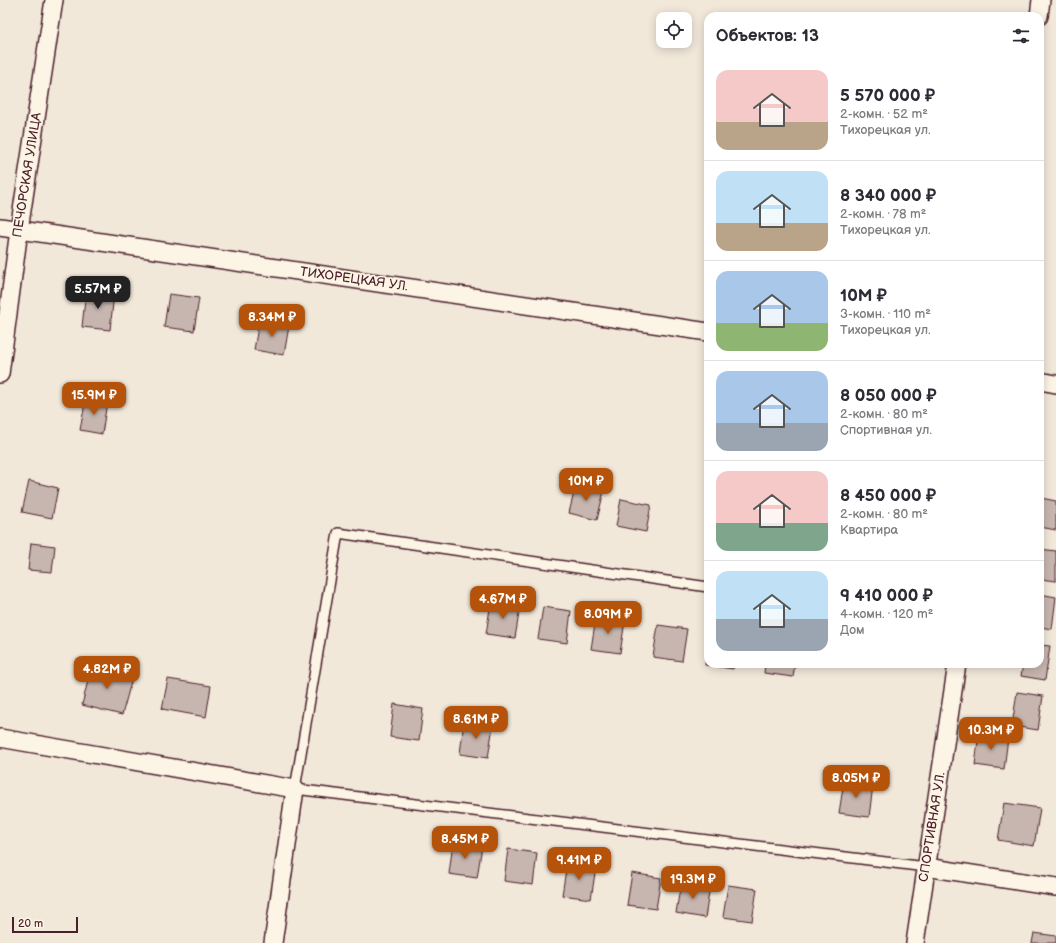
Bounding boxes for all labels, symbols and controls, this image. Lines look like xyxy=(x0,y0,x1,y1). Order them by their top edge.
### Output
map controls xyxy=(656,12,692,48)
button: locate xyxy=(656,12,692,48)
icon: filters xyxy=(1010,25,1032,47)
text: Объектов: 13 xyxy=(716,26,819,46)
icon: home xyxy=(748,86,796,134)
text: 5 570 000 ₽ xyxy=(840,86,935,106)
text: 2-комн. · 52 m² xyxy=(840,106,928,122)
street label: ПЕЧОРСКАЯ УЛИЦА xyxy=(9,111,45,239)
text: Тихорецкая ул. xyxy=(840,122,931,138)
text: 8 340 000 ₽ xyxy=(840,186,936,206)
icon: home xyxy=(748,187,796,235)
text: 2-комн. · 78 m² xyxy=(840,206,926,222)
text: Тихорецкая ул. xyxy=(840,222,931,238)
street label: ТИХОРЕЦКАЯ УЛ. xyxy=(299,263,409,295)
pin: 5.57M ₽ xyxy=(61,276,135,310)
text: 5.57M ₽ xyxy=(74,281,122,297)
text: 10M ₽ xyxy=(840,286,887,306)
icon: home xyxy=(748,287,796,335)
pin: 8.34M ₽ xyxy=(235,304,309,338)
text: 3-комн. · 110 m² xyxy=(840,306,931,322)
text: 8.34M ₽ xyxy=(248,309,296,325)
text: Тихорецкая ул. xyxy=(840,322,931,338)
pin: 15.9M ₽ xyxy=(57,382,131,416)
text: 8 050 000 ₽ xyxy=(840,386,937,406)
text: 15.9M ₽ xyxy=(71,387,117,403)
icon: home xyxy=(748,387,796,435)
text: 2-комн. · 80 m² xyxy=(840,406,928,422)
text: Спортивная ул. xyxy=(840,422,932,438)
pin: 10M ₽ xyxy=(558,468,614,502)
text: 10M ₽ xyxy=(568,473,604,489)
text: 8 450 000 ₽ xyxy=(840,486,936,506)
icon: home xyxy=(748,487,796,535)
text: 2-комн. · 80 m² xyxy=(840,506,928,522)
text: Квартира xyxy=(840,522,898,538)
pin: 4.67M ₽ xyxy=(466,586,540,620)
text: 9 410 000 ₽ xyxy=(840,586,933,606)
icon: home xyxy=(748,587,796,635)
text: 4.67M ₽ xyxy=(479,591,527,607)
pin: 8.09M ₽ xyxy=(571,601,645,635)
text: 8.09M ₽ xyxy=(584,606,632,622)
text: 4-комн. · 120 m² xyxy=(840,606,933,622)
text: Дом xyxy=(840,622,865,638)
pin: 4.82M ₽ xyxy=(70,656,144,690)
text: 4.82M ₽ xyxy=(83,661,131,677)
pin: 8.61M ₽ xyxy=(439,706,513,740)
text: 8.61M ₽ xyxy=(453,711,499,727)
pin: 10.3M ₽ xyxy=(954,717,1028,751)
text: 10.3M ₽ xyxy=(968,722,1014,738)
pin: 8.05M ₽ xyxy=(819,765,893,799)
text: 8.05M ₽ xyxy=(832,770,880,786)
street label: СПОРТИВНАЯ УЛ. xyxy=(915,771,949,883)
pin: 8.45M ₽ xyxy=(428,826,502,860)
text: 8.45M ₽ xyxy=(441,831,489,847)
pin: 9.41M ₽ xyxy=(542,847,616,881)
text: 9.41M ₽ xyxy=(556,852,602,868)
pin: 19.3M ₽ xyxy=(656,866,730,900)
text: 19.3M ₽ xyxy=(670,871,716,887)
scale bar xyxy=(12,915,78,934)
text: 20 m xyxy=(18,917,43,930)

